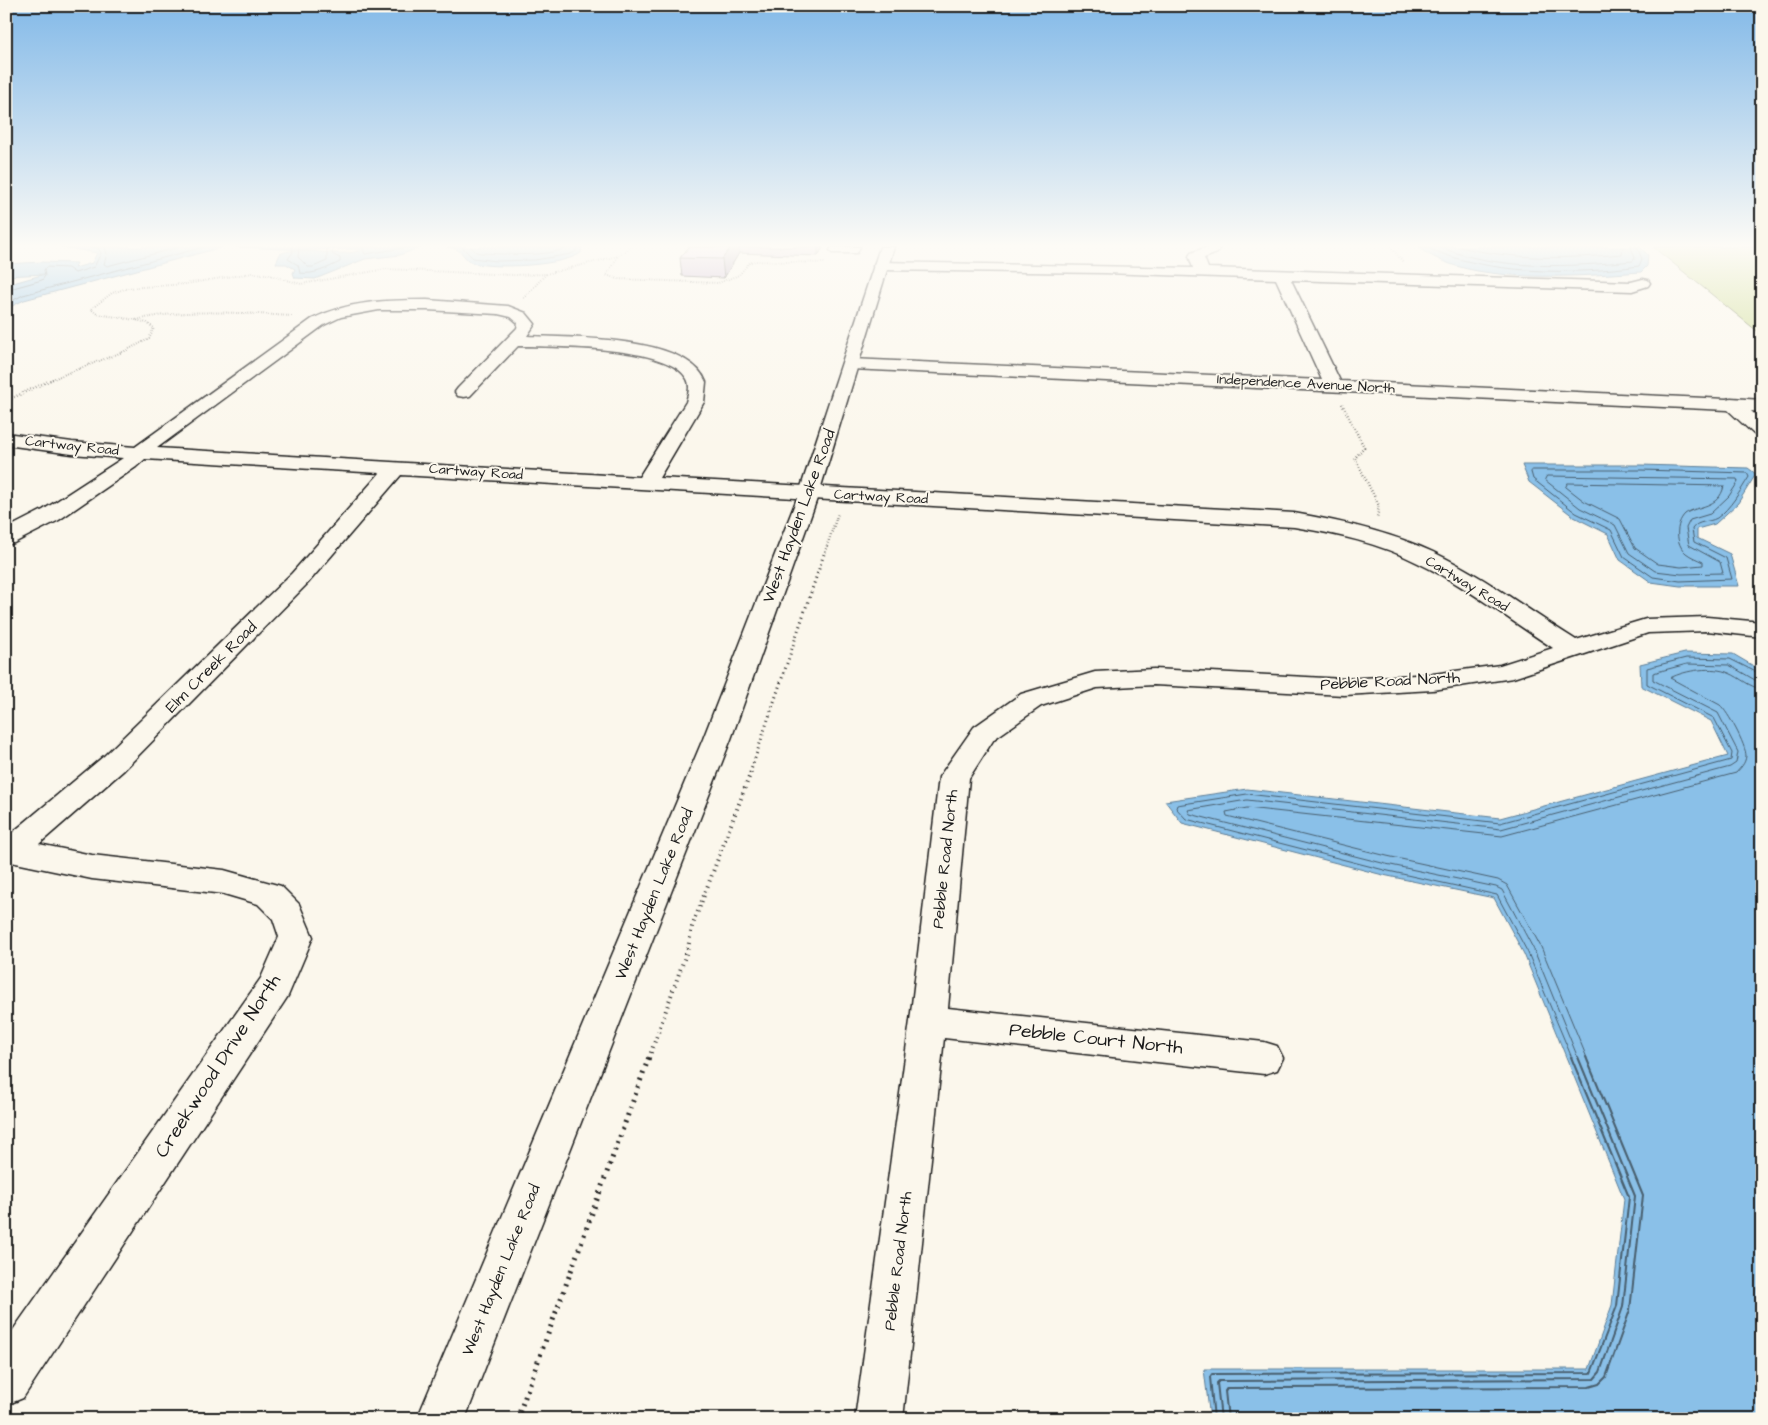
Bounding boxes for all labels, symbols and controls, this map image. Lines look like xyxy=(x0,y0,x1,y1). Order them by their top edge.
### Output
street label: Independence Avenue North xyxy=(1217,369,1396,399)
street label: West Hayden Lake Road xyxy=(757,426,842,606)
street label: Cartway Road xyxy=(24,431,120,461)
street label: Cartway Road xyxy=(428,459,524,485)
street label: Cartway Road xyxy=(833,485,929,509)
street label: Cartway Road xyxy=(1421,551,1513,617)
street label: Elm Creek Road xyxy=(160,616,262,718)
street label: Pebble Road North xyxy=(1320,666,1460,696)
street label: Pebble Road North xyxy=(927,788,963,930)
street label: West Hayden Lake Road xyxy=(609,805,699,983)
street label: Creekwood Drive North xyxy=(148,968,288,1163)
street label: Pebble Court North xyxy=(1008,1016,1185,1062)
street label: West Hayden Lake Road xyxy=(456,1181,546,1359)
street label: Pebble Road North xyxy=(879,1190,917,1332)

